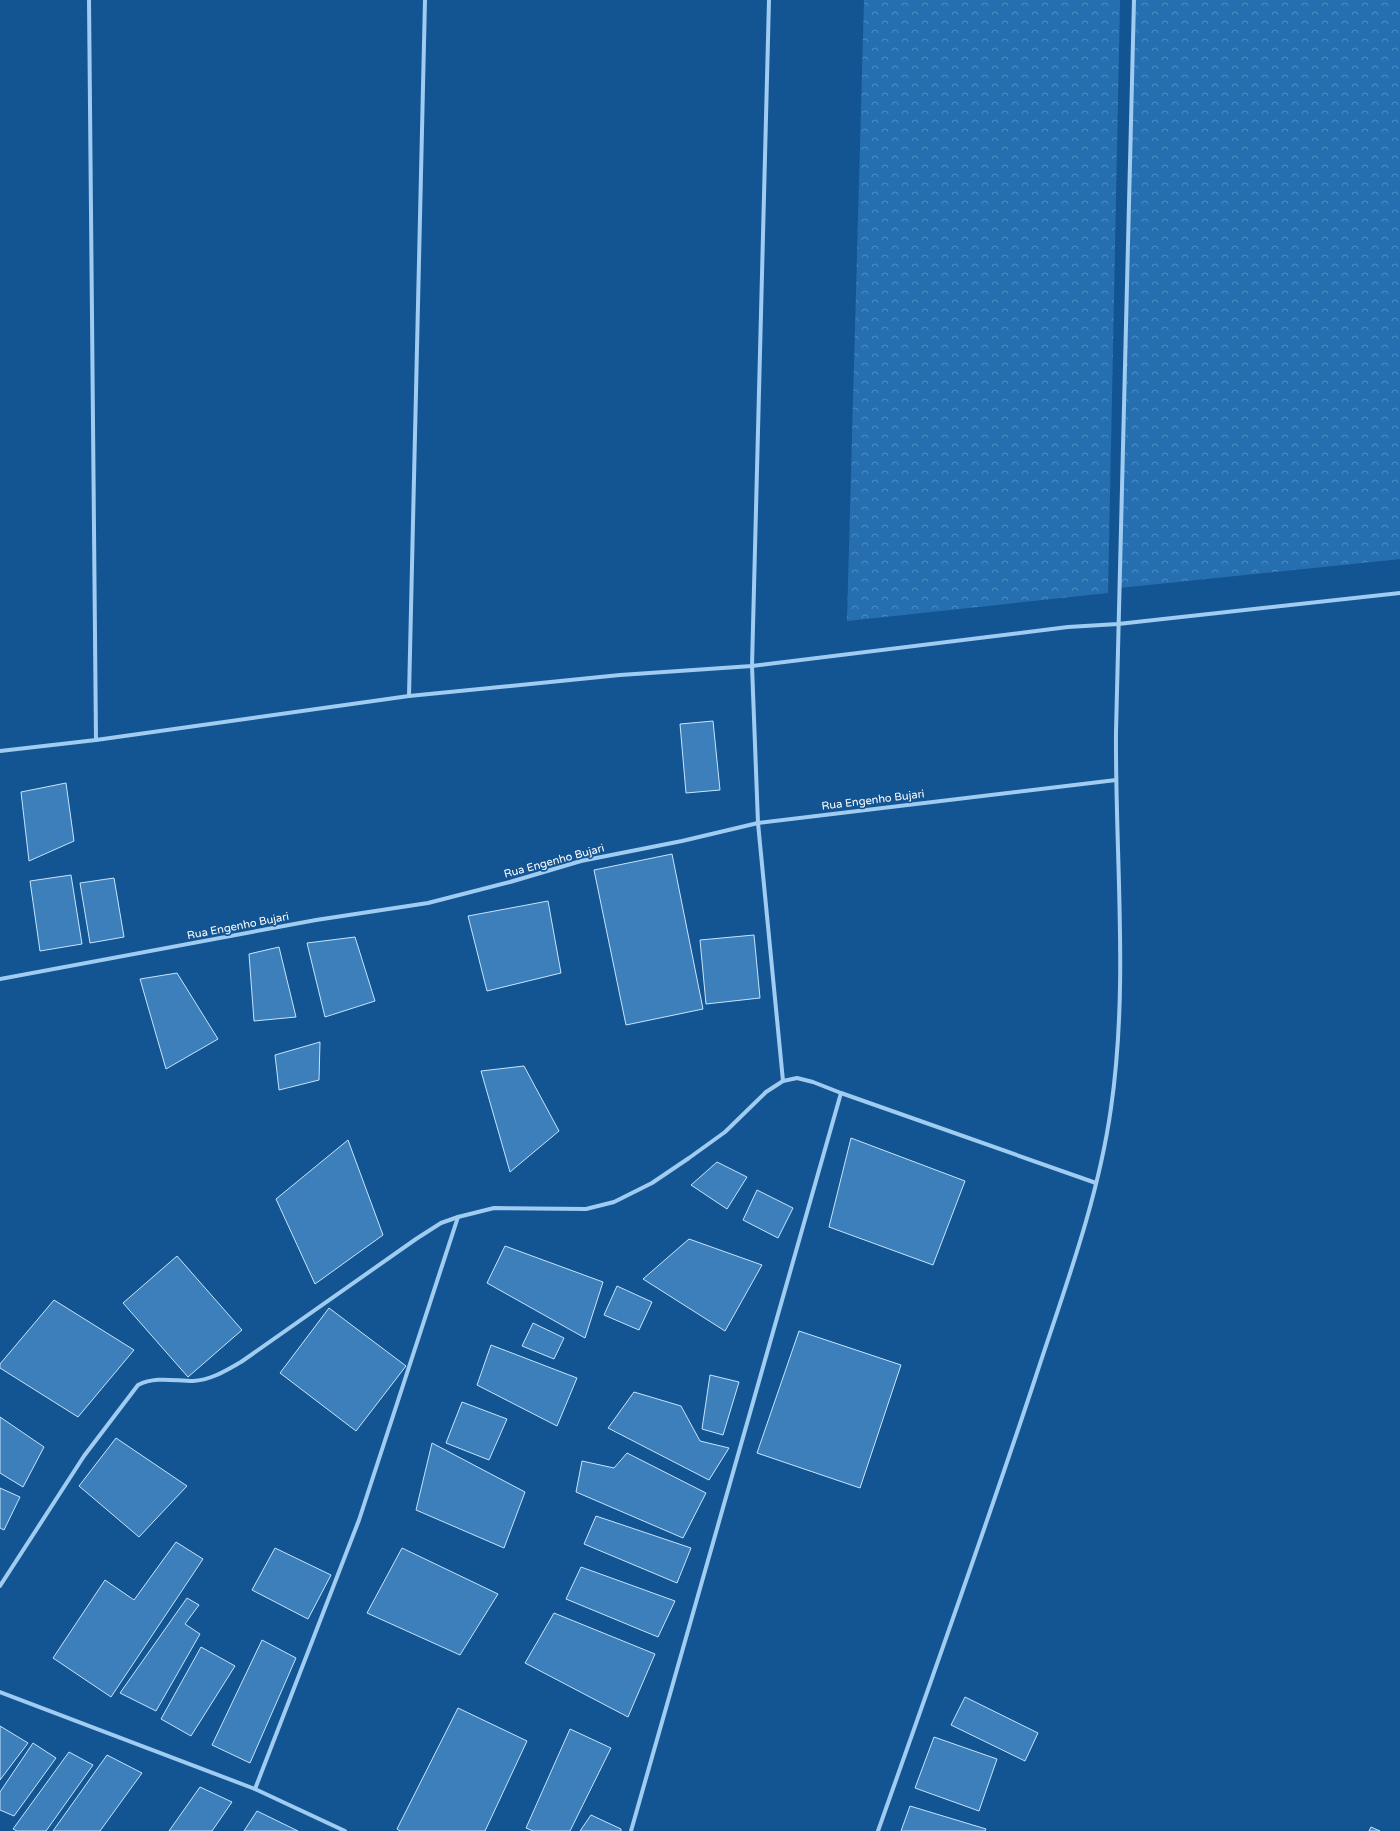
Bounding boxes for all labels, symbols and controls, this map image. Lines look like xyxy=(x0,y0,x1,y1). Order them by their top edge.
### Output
street label: Rua Engenho Bujari xyxy=(821,787,925,813)
street label: Rua Engenho Bujari xyxy=(502,841,606,881)
street label: Rua Engenho Bujari xyxy=(186,910,290,942)

